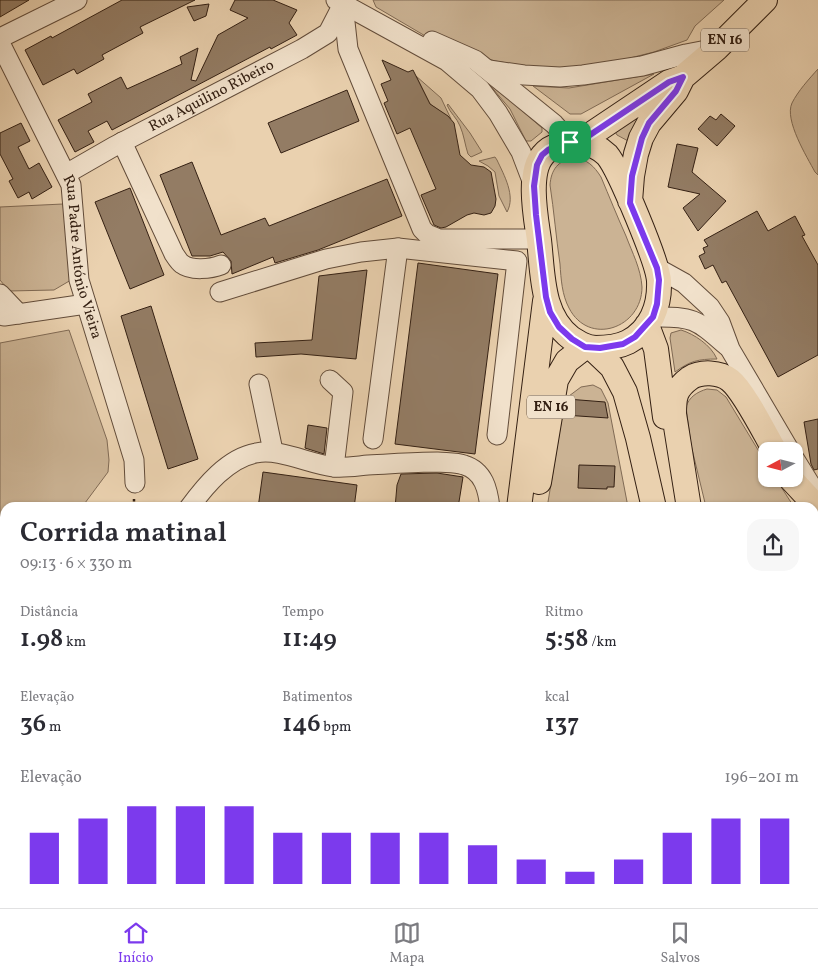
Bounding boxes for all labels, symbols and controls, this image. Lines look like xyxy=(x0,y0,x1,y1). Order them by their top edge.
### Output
road number: EN 16 xyxy=(701,28,749,52)
street label: Rua Aquilino Ribeiro xyxy=(145,55,278,137)
pin xyxy=(549,121,591,163)
icon: arrive xyxy=(556,128,584,156)
street label: Rua Padre António Vieira xyxy=(57,171,107,342)
road number: EN 16 xyxy=(527,396,575,418)
north arrow xyxy=(758,442,802,488)
map controls xyxy=(758,442,803,487)
text: Corrida matinal xyxy=(20,514,227,553)
button: share xyxy=(747,519,799,571)
text: 09:13 · 6 × 330 m xyxy=(20,553,132,575)
text: Distância xyxy=(20,603,78,622)
text: Tempo xyxy=(282,603,324,622)
text: Ritmo xyxy=(545,603,583,622)
text: 1.98 xyxy=(20,622,63,657)
text: 11:49 xyxy=(282,622,337,657)
text: 5:58 xyxy=(545,622,589,657)
text: km xyxy=(63,633,86,652)
text: /km xyxy=(589,633,617,652)
text: Elevação xyxy=(20,688,74,707)
text: Batimentos xyxy=(282,688,353,707)
text: kcal xyxy=(545,688,570,707)
text: 36 xyxy=(20,707,46,742)
text: 146 xyxy=(282,707,320,742)
text: 137 xyxy=(545,707,579,742)
text: m xyxy=(46,718,61,737)
text: bpm xyxy=(320,718,351,737)
text: Elevação xyxy=(20,767,82,789)
text: 196–201 m xyxy=(725,767,799,789)
tab: Início xyxy=(118,919,153,968)
tab: Mapa xyxy=(389,919,424,968)
tab: Salvos xyxy=(660,919,700,968)

